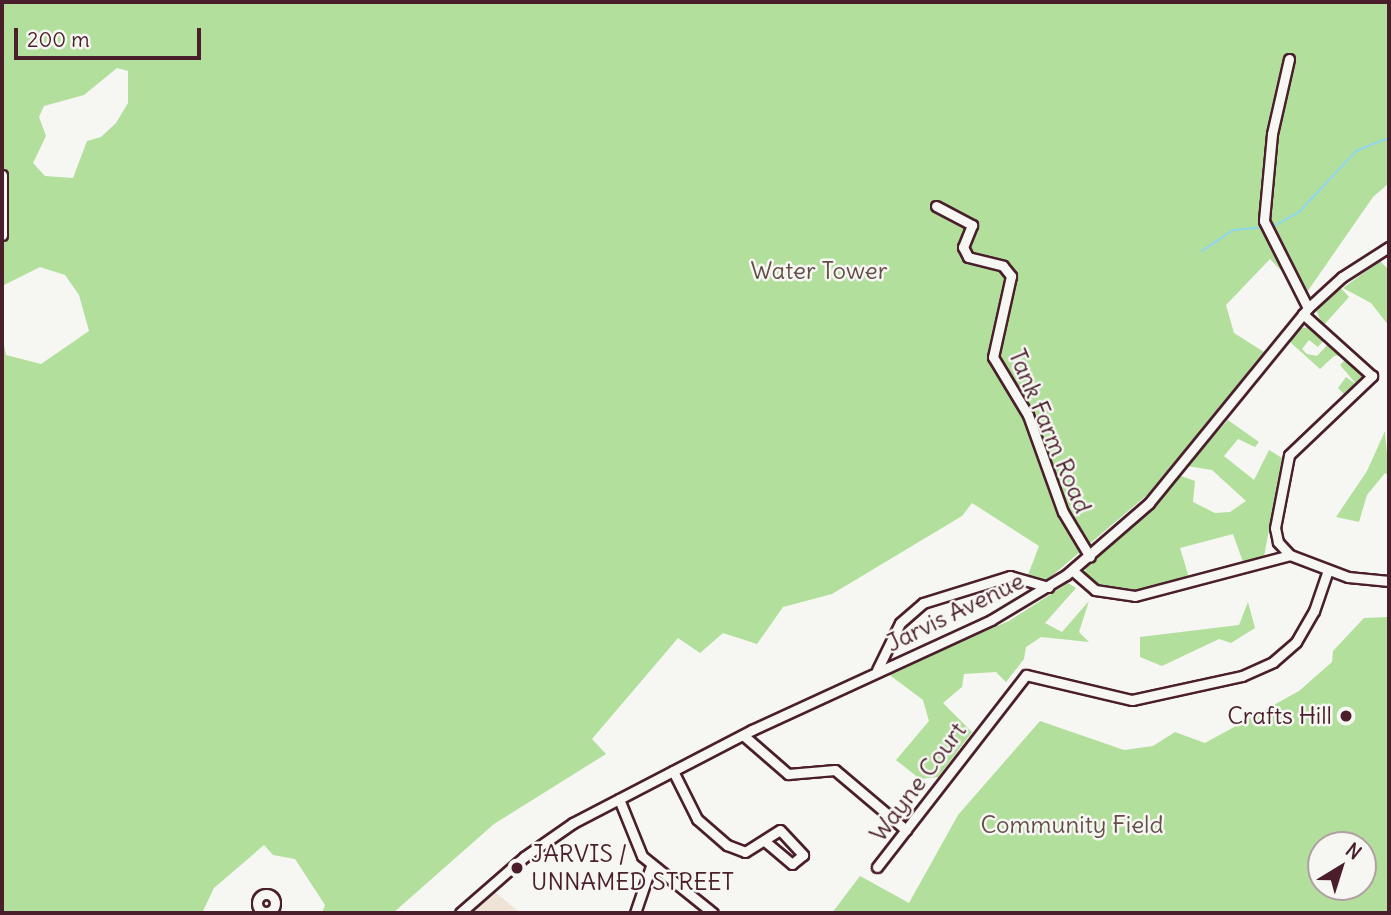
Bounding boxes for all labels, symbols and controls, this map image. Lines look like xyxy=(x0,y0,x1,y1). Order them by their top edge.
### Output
scale bar xyxy=(18,14,205,58)
text: 200 m xyxy=(27,26,90,53)
park label: Water Tower xyxy=(750,257,888,285)
street label: Tank Farm Road xyxy=(1002,345,1098,517)
street label: Jarvis Avenue xyxy=(881,566,1029,658)
place label: Crafts Hill xyxy=(1227,702,1332,730)
marker: Crafts Hill xyxy=(1338,708,1354,724)
street label: Wayne Court xyxy=(864,717,972,847)
park label: Community Field xyxy=(980,811,1164,839)
north arrow xyxy=(1307,831,1377,901)
text: N xyxy=(1341,838,1366,865)
place label: JARVIS / UNNAMED STREET xyxy=(531,840,734,896)
marker: JARVIS / UNNAMED STREET xyxy=(509,860,525,876)

